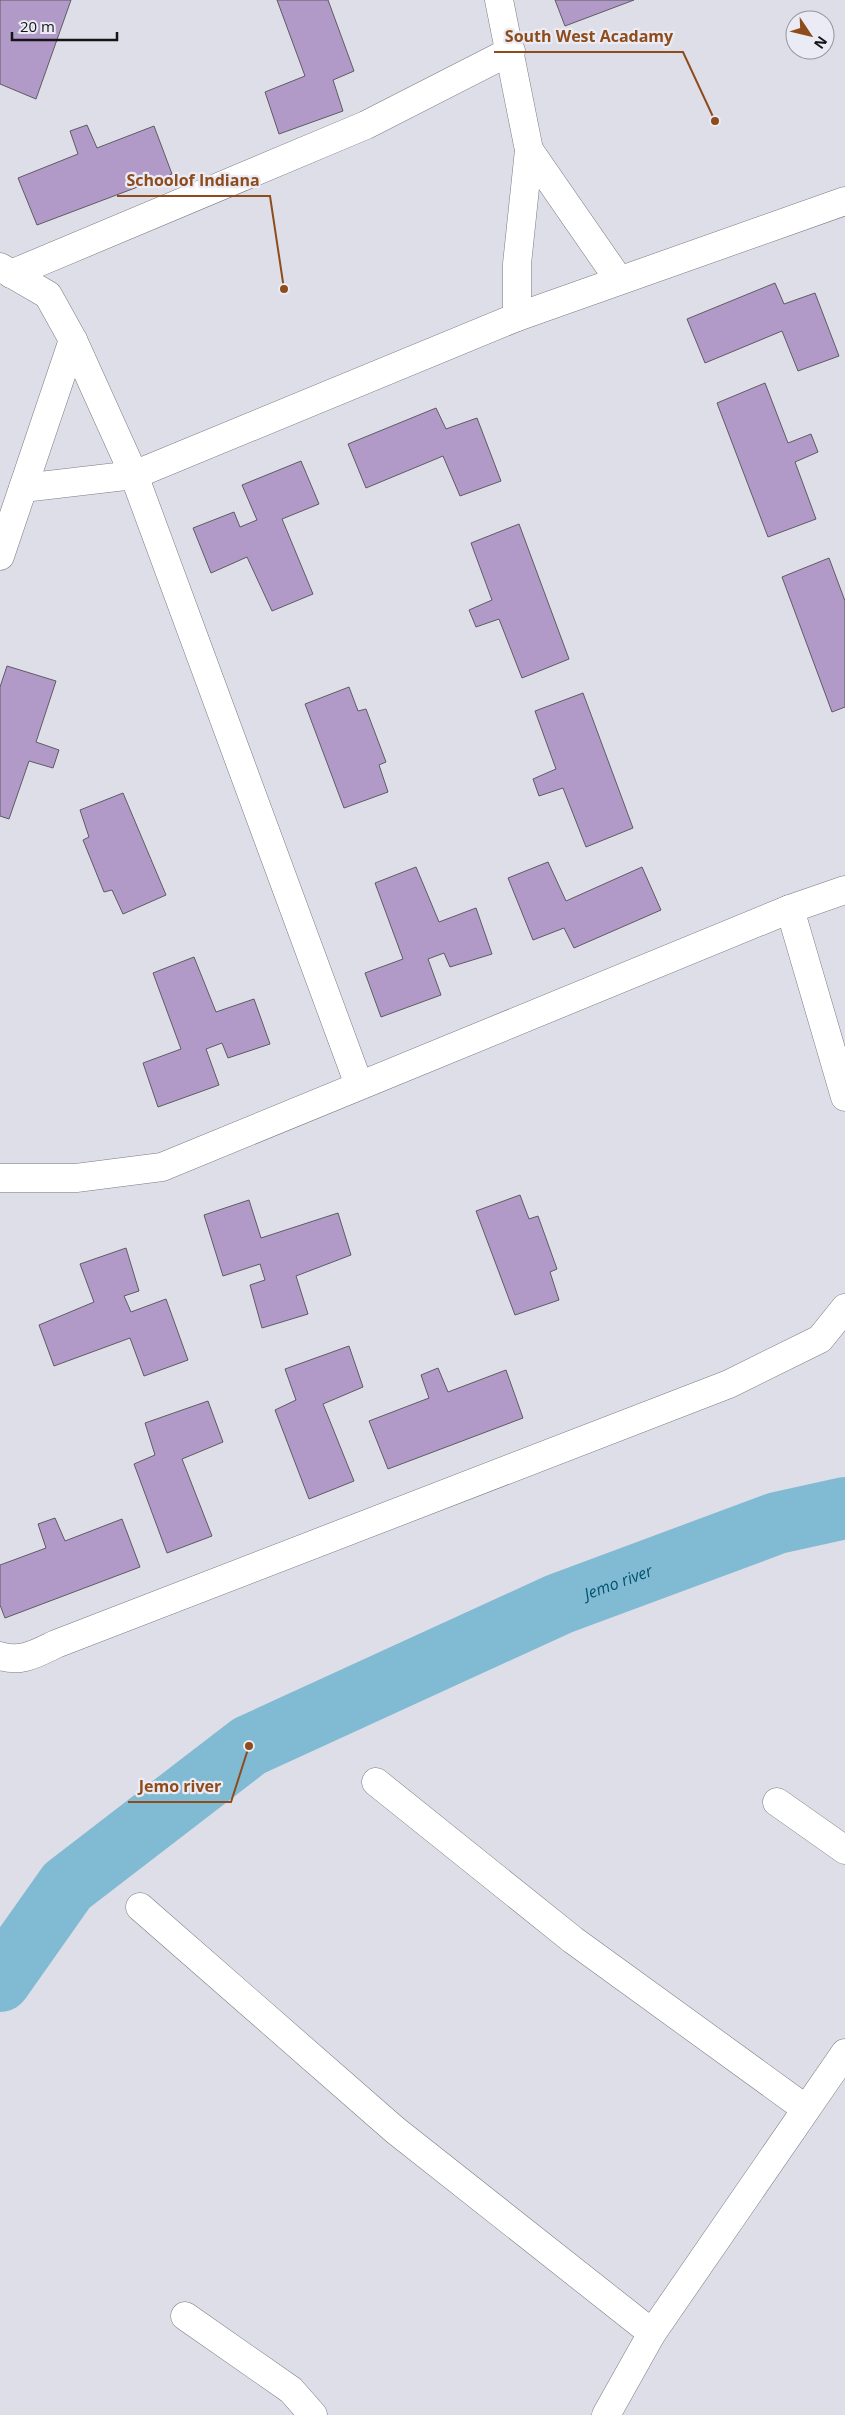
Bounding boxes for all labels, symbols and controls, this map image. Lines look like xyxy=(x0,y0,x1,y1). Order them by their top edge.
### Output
scale bar xyxy=(12,10,118,42)
north arrow xyxy=(785,10,835,60)
text: 20 m xyxy=(20,16,55,36)
callout: South West Acadamy xyxy=(494,21,683,52)
text: South West Acadamy xyxy=(505,25,674,47)
text: N xyxy=(810,33,832,53)
callout: Schoolof Indiana xyxy=(117,165,270,196)
text: Schoolof Indiana xyxy=(126,169,260,191)
water label: Jemo river xyxy=(578,1559,656,1606)
callout: Jemo river xyxy=(128,1771,231,1802)
text: Jemo river xyxy=(137,1775,221,1797)

